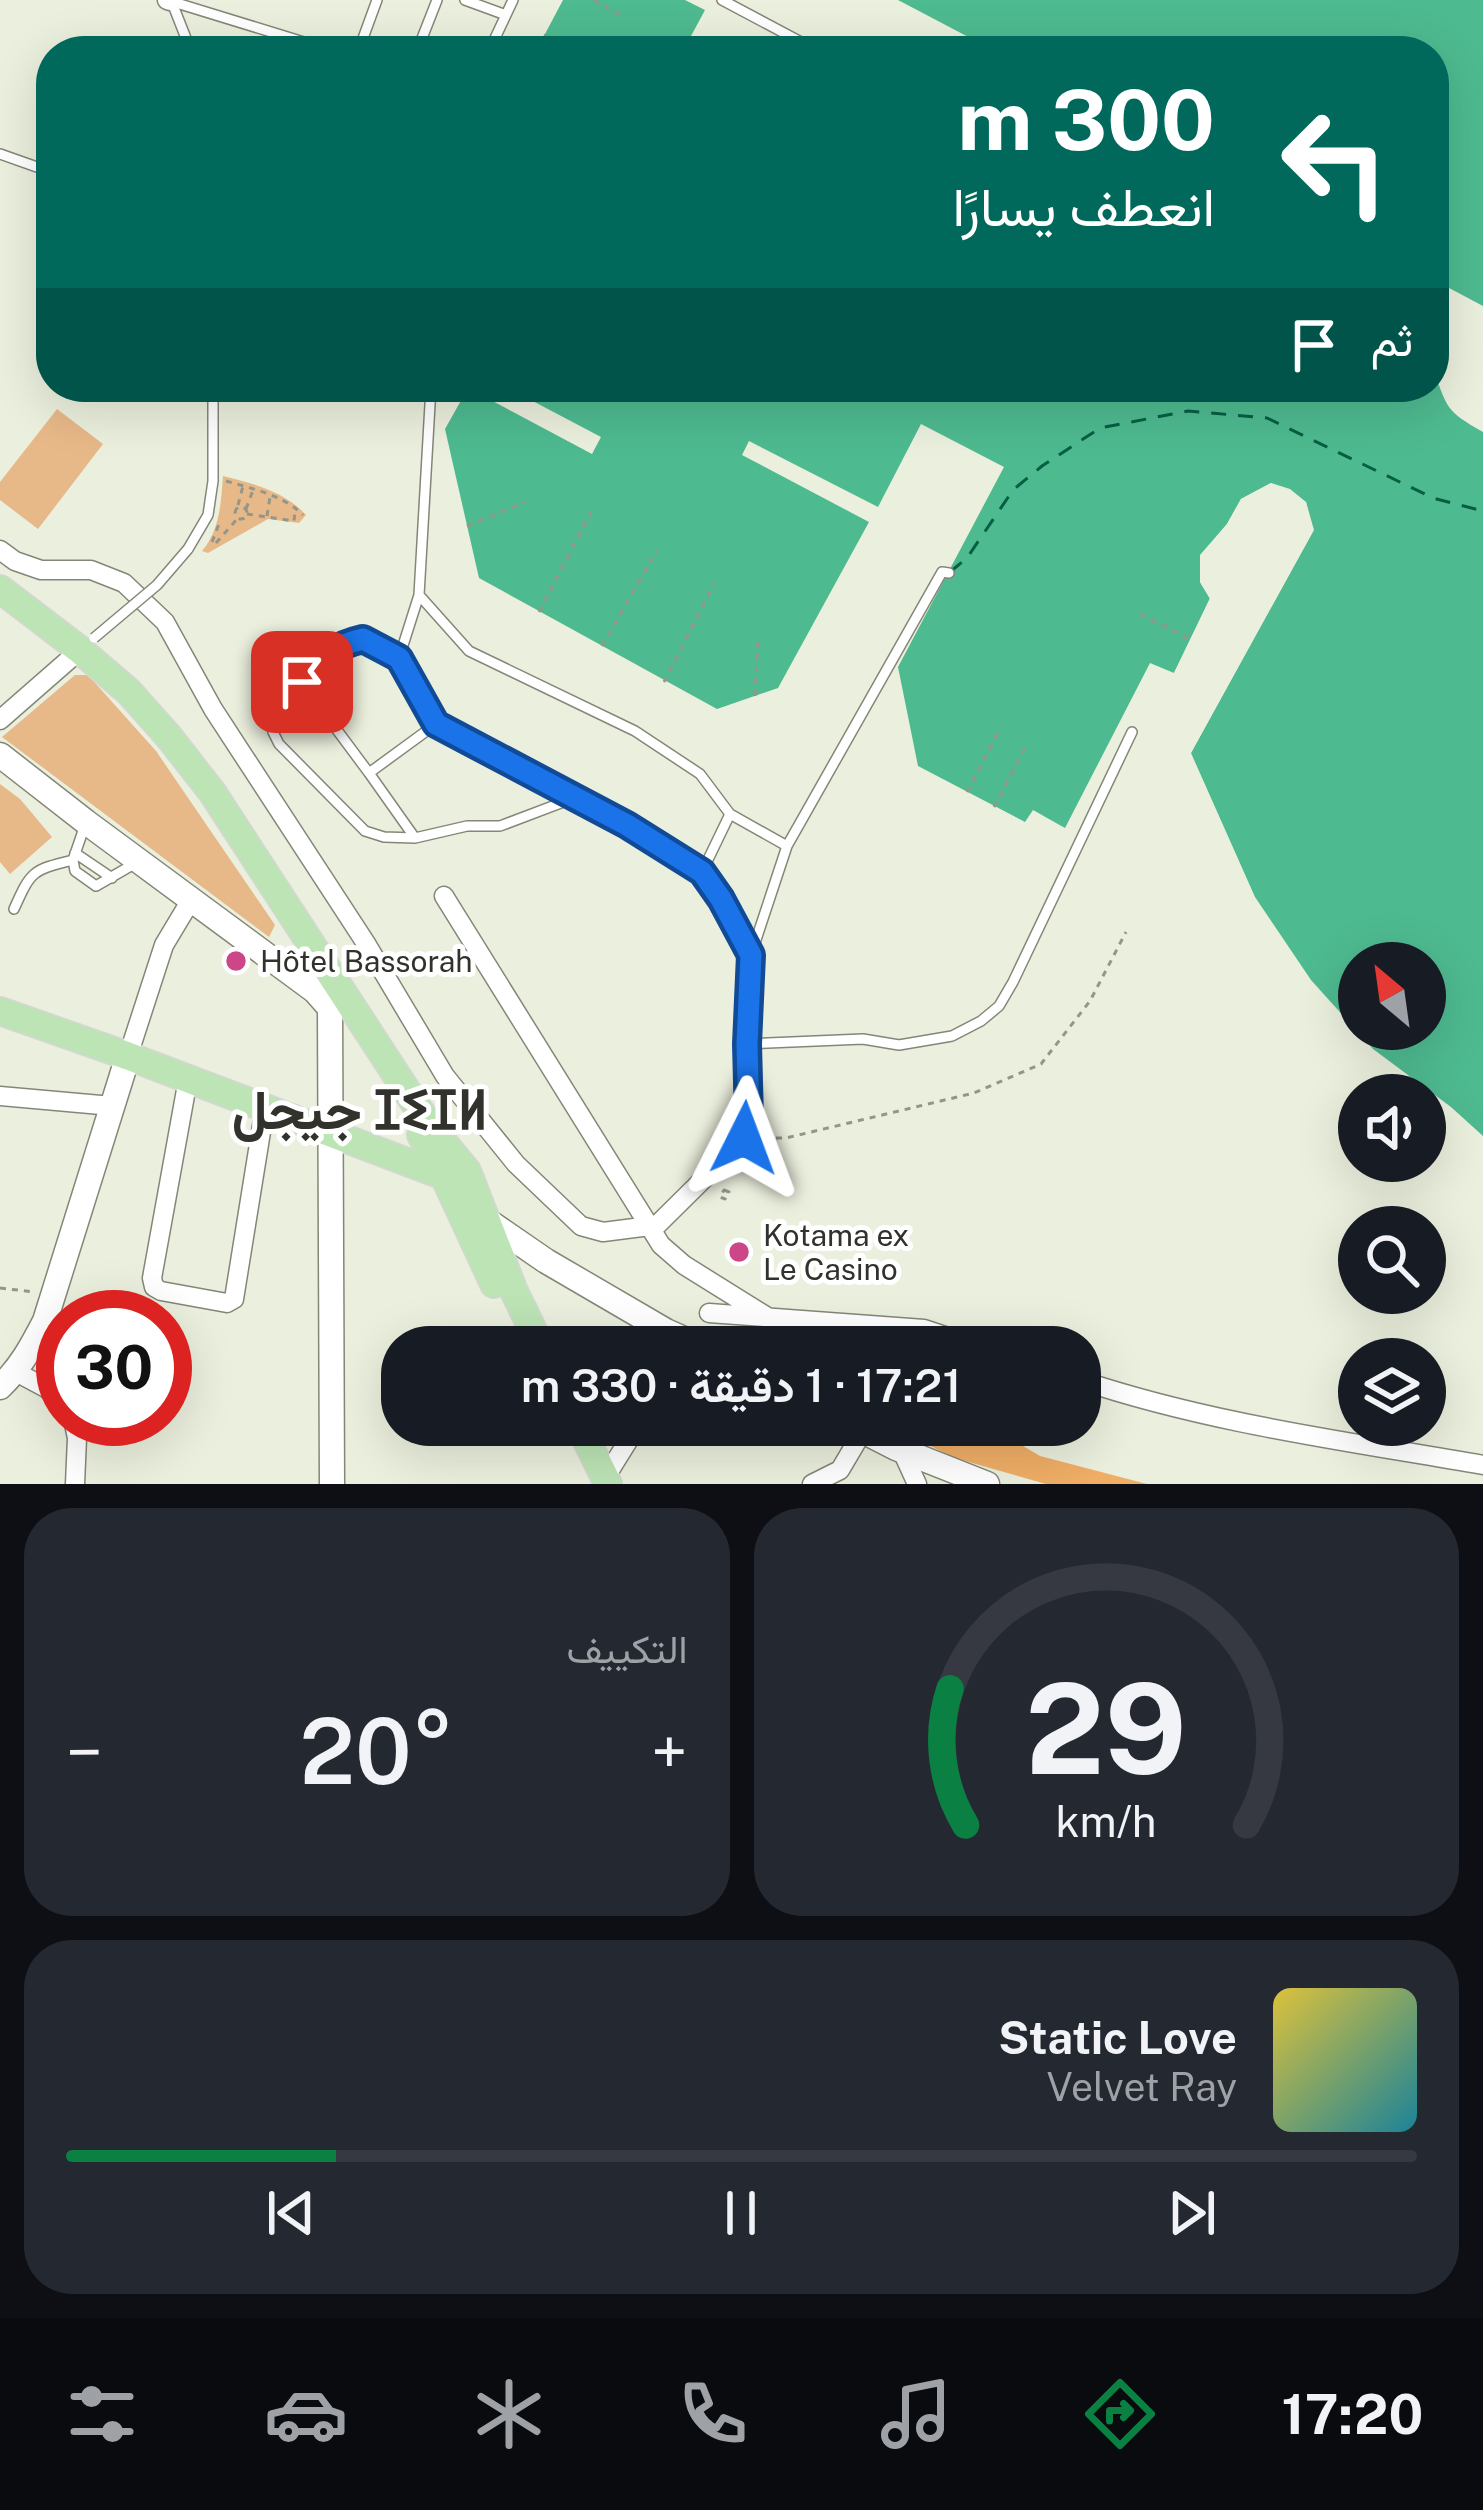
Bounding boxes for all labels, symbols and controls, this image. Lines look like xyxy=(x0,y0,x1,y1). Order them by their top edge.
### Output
text: 300 m xyxy=(957,70,1215,169)
icon: left xyxy=(1257,84,1413,240)
text: انعطف يسارًا xyxy=(953,175,1215,238)
icon: arrive xyxy=(1281,312,1347,378)
text: ثم xyxy=(1371,313,1413,366)
pin xyxy=(251,631,353,733)
icon: arrive xyxy=(269,649,335,715)
north arrow xyxy=(1338,942,1446,1050)
map controls xyxy=(1338,942,1446,1446)
place label: Hôtel Bassorah xyxy=(260,943,473,979)
marker: Hôtel Bassorah xyxy=(223,948,249,974)
button: sound xyxy=(1338,1074,1446,1182)
position arrow xyxy=(681,1075,807,1201)
district label: جيجل ⵊⵉⵊⵍ xyxy=(232,1078,488,1142)
button: search xyxy=(1338,1206,1446,1314)
place label: Kotama ex Le Casino xyxy=(763,1217,909,1287)
marker: Kotama ex Le Casino xyxy=(726,1239,752,1265)
speed limit sign: 30 xyxy=(36,1290,192,1446)
button: layers xyxy=(1338,1338,1446,1446)
text: 17:21 · 1 دقيقة · 330 m xyxy=(521,1359,961,1412)
text: التكييف xyxy=(567,1626,688,1672)
text: 29 xyxy=(1025,1655,1187,1802)
text: 20° xyxy=(300,1698,454,1804)
text: − xyxy=(66,1713,103,1791)
text: + xyxy=(651,1713,687,1791)
text: km/h xyxy=(1056,1796,1157,1847)
text: Static Love xyxy=(998,2011,1237,2064)
text: Velvet Ray xyxy=(1047,2064,1237,2110)
icon: previous xyxy=(258,2180,324,2246)
icon: pause xyxy=(708,2180,774,2246)
icon: next xyxy=(1159,2180,1225,2246)
icon: filters xyxy=(60,2372,144,2456)
icon: car xyxy=(264,2372,348,2456)
icon: climate xyxy=(467,2372,551,2456)
icon: phone xyxy=(671,2372,755,2456)
icon: music xyxy=(874,2372,958,2456)
icon: directions xyxy=(1078,2372,1162,2456)
text: 17:20 xyxy=(1282,2383,1423,2446)

